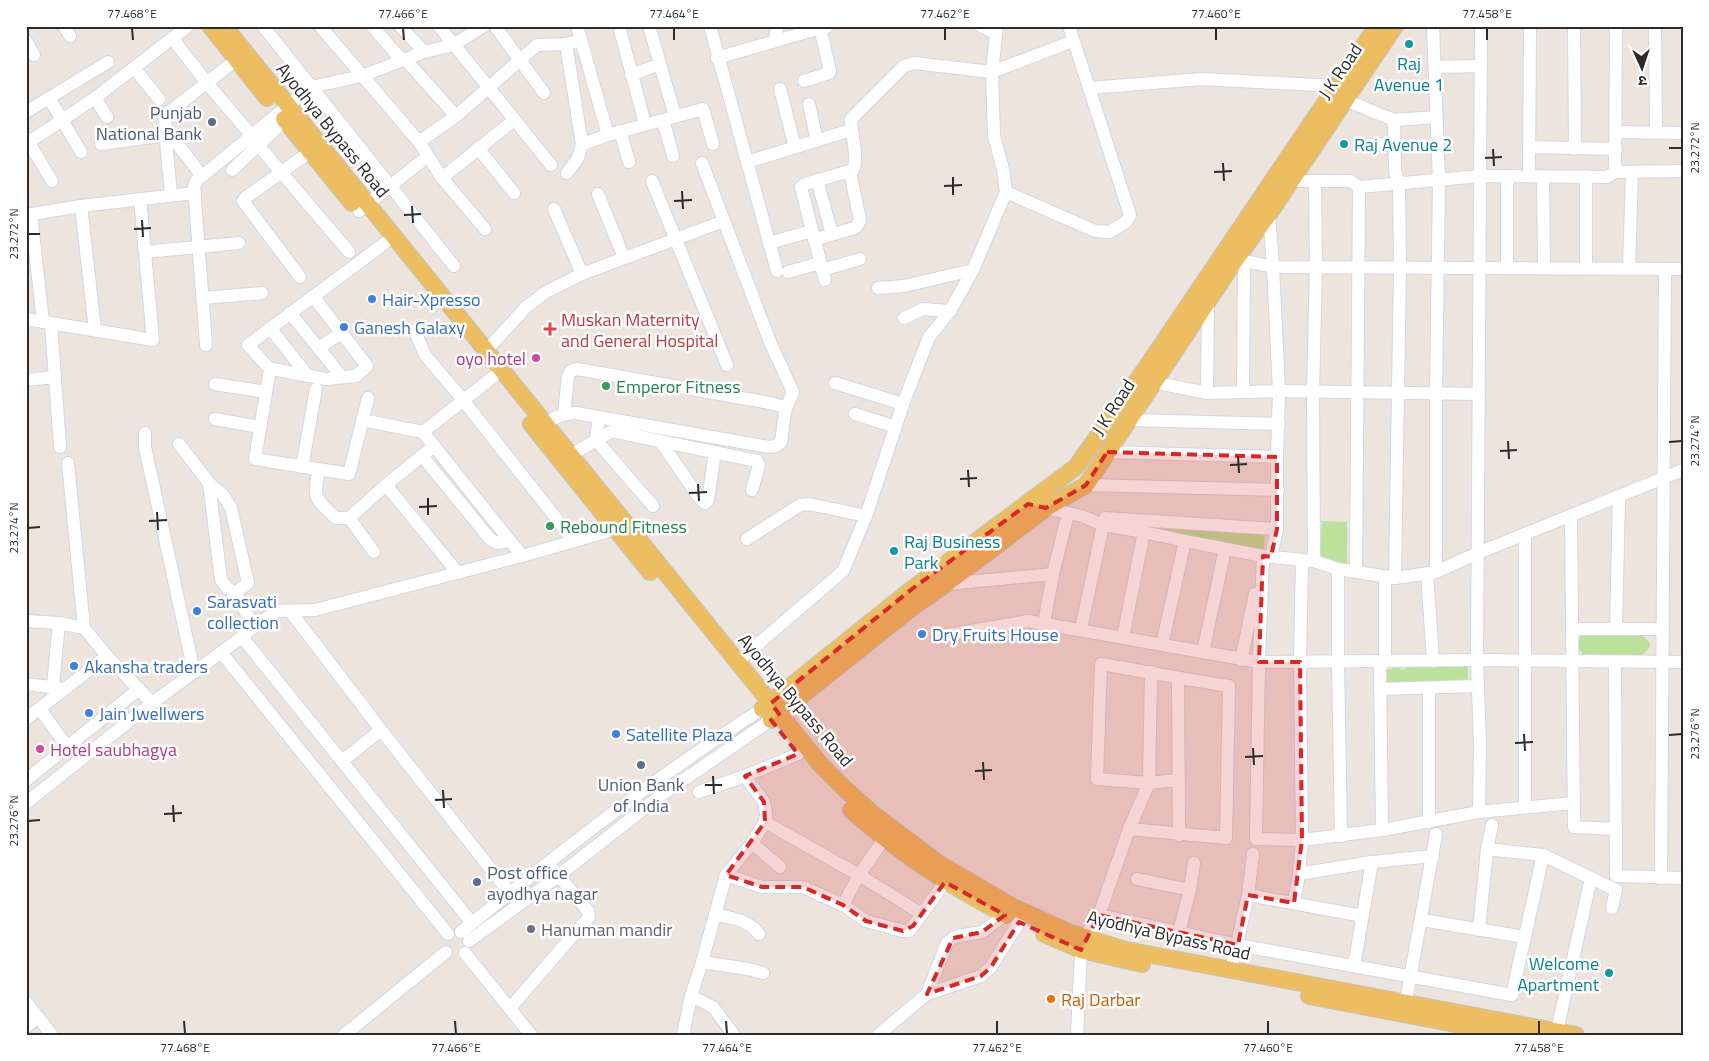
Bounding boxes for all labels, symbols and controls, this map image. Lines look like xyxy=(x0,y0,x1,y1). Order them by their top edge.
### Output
text: 77.468°E xyxy=(107,4,157,23)
text: 77.466°E xyxy=(378,4,428,23)
text: 77.464°E xyxy=(649,4,699,23)
text: 77.462°E xyxy=(920,4,970,23)
text: 77.460°E xyxy=(1191,4,1241,23)
text: 77.458°E xyxy=(1462,4,1512,23)
street label: J K Road xyxy=(1311,38,1369,104)
marker: Raj Avenue 1 xyxy=(1403,38,1415,50)
north arrow xyxy=(1616,42,1666,92)
place label: Raj Avenue 1 xyxy=(1374,50,1444,98)
street label: Ayodhya Bypass Road xyxy=(270,57,396,203)
text: उ xyxy=(1637,71,1647,92)
place label: Punjab National Bank xyxy=(96,99,202,147)
marker: Punjab National Bank xyxy=(206,116,218,128)
text: 23.272°N xyxy=(1685,122,1704,174)
place label: Raj Avenue 2 xyxy=(1354,131,1452,158)
marker: Raj Avenue 2 xyxy=(1338,138,1350,150)
text: 23.272°N xyxy=(4,208,23,260)
place label: Hair-Xpresso xyxy=(382,286,481,313)
marker: Hair-Xpresso xyxy=(366,293,378,305)
place label: Muskan Maternity and General Hospital xyxy=(561,306,718,354)
place label: Ganesh Galaxy xyxy=(354,314,465,341)
marker: Ganesh Galaxy xyxy=(338,321,350,333)
marker: Muskan Maternity and General Hospital xyxy=(543,322,557,336)
place label: oyo hotel xyxy=(456,345,526,372)
marker: oyo hotel xyxy=(530,352,542,364)
place label: Emperor Fitness xyxy=(616,373,741,400)
street label: J K Road xyxy=(1085,374,1141,440)
marker: Emperor Fitness xyxy=(600,380,612,392)
text: 23.274°N xyxy=(1685,415,1704,467)
text: 23.274°N xyxy=(4,502,23,554)
place label: Rebound Fitness xyxy=(560,513,687,540)
marker: Rebound Fitness xyxy=(544,520,556,532)
place label: Raj Business Park xyxy=(904,528,1000,576)
marker: Raj Business Park xyxy=(888,545,900,557)
place label: Sarasvati collection xyxy=(207,588,279,636)
marker: Sarasvati collection xyxy=(191,605,203,617)
place label: Dry Fruits House xyxy=(932,621,1059,648)
street label: Ayodhya Bypass Road xyxy=(732,627,860,773)
marker: Dry Fruits House xyxy=(916,628,928,640)
place label: Akansha traders xyxy=(84,653,208,680)
marker: Akansha traders xyxy=(68,660,80,672)
place label: Jain Jwellwers xyxy=(99,700,204,727)
marker: Jain Jwellwers xyxy=(83,707,95,719)
text: 23.276°N xyxy=(1685,708,1704,760)
place label: Satellite Plaza xyxy=(626,721,733,748)
marker: Satellite Plaza xyxy=(610,728,622,740)
place label: Hotel saubhagya xyxy=(50,736,177,763)
marker: Hotel saubhagya xyxy=(34,743,46,755)
marker: Union Bank of India xyxy=(635,759,647,771)
place label: Union Bank of India xyxy=(598,771,685,819)
text: 23.276°N xyxy=(4,795,23,847)
place label: Post office ayodhya nagar xyxy=(487,859,598,907)
marker: Post office ayodhya nagar xyxy=(471,876,483,888)
street label: Ayodhya Bypass Road xyxy=(1085,903,1253,967)
place label: Hanuman mandir xyxy=(541,916,673,943)
marker: Hanuman mandir xyxy=(525,923,537,935)
place label: Welcome Apartment xyxy=(1517,950,1600,998)
marker: Welcome Apartment xyxy=(1603,967,1615,979)
place label: Raj Darbar xyxy=(1061,986,1141,1013)
marker: Raj Darbar xyxy=(1045,993,1057,1005)
text: 77.468°E xyxy=(160,1038,210,1057)
text: 77.466°E xyxy=(431,1038,481,1057)
text: 77.464°E xyxy=(702,1038,752,1057)
text: 77.462°E xyxy=(972,1038,1022,1057)
text: 77.460°E xyxy=(1243,1038,1293,1057)
text: 77.458°E xyxy=(1514,1038,1564,1057)

